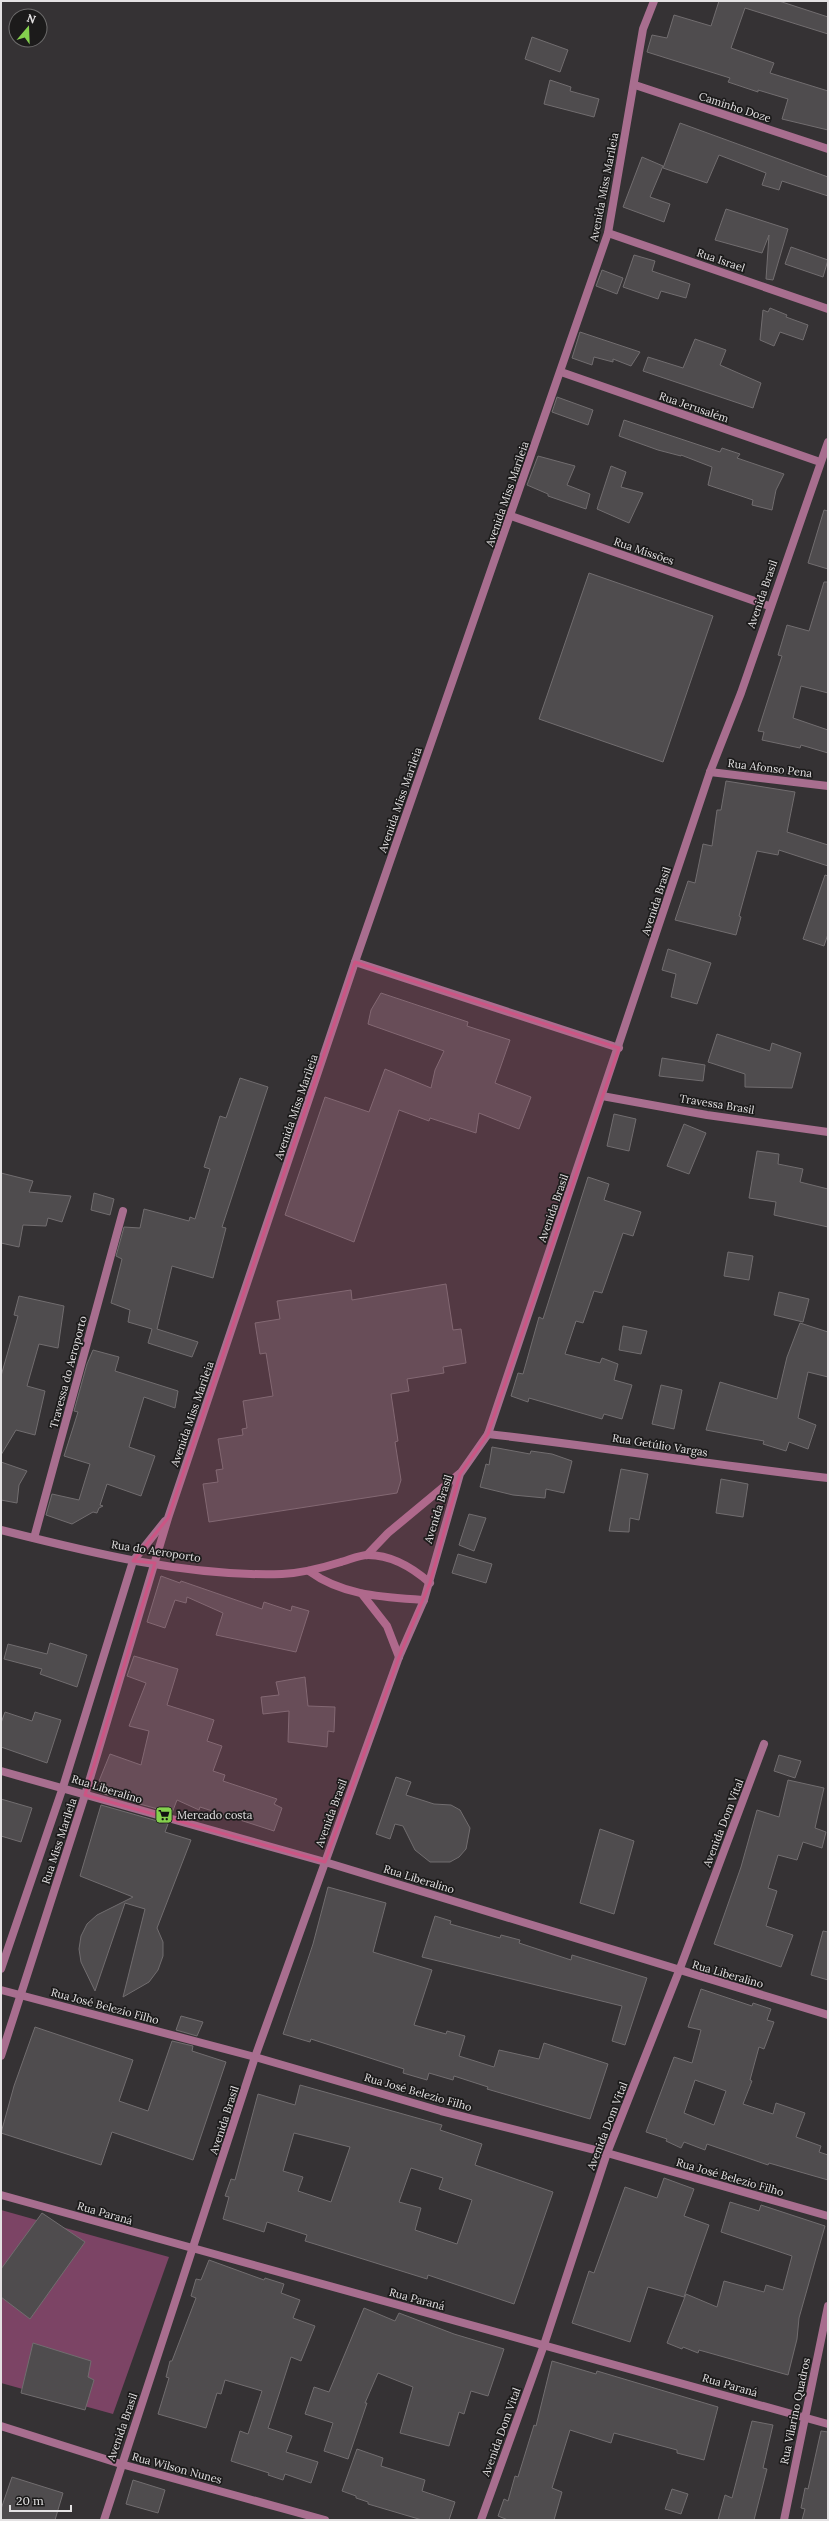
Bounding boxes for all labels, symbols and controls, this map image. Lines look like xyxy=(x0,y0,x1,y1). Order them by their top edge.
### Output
north arrow xyxy=(8,8,48,48)
text: N xyxy=(25,11,38,27)
street label: Caminho Doze xyxy=(697,89,773,125)
street label: Avenida Miss Marileia xyxy=(586,131,621,244)
street label: Rua Israel xyxy=(695,245,747,275)
street label: Rua Jerusalém xyxy=(657,389,731,426)
street label: Avenida Miss Marileia xyxy=(482,439,532,550)
street label: Rua Missões xyxy=(612,534,676,568)
street label: Avenida Brasil xyxy=(743,558,780,631)
street label: Avenida Miss Marileia xyxy=(375,745,425,856)
street label: Rua Afonso Pena xyxy=(727,756,813,780)
street label: Avenida Brasil xyxy=(638,865,674,938)
street label: Avenida Miss Marileia xyxy=(271,1052,321,1163)
street label: Travessa Brasil xyxy=(679,1091,755,1117)
street label: Avenida Brasil xyxy=(534,1172,571,1245)
street label: Travessa do Aeroporto xyxy=(46,1314,90,1430)
street label: Avenida Miss Marileia xyxy=(167,1359,217,1470)
street label: Rua Getúlio Vargas xyxy=(611,1431,709,1459)
street label: Avenida Brasil xyxy=(421,1473,455,1546)
street label: Rua do Aeroporto xyxy=(110,1537,202,1565)
street label: Rua Liberalino xyxy=(70,1772,144,1806)
street label: Avenida Brasil xyxy=(312,1777,350,1850)
street label: Avenida Dom Vital xyxy=(699,1777,746,1870)
street label: Rua Miss Marilela xyxy=(39,1796,80,1886)
supermarket icon: Mercado costa xyxy=(154,1805,174,1825)
place label: Mercado costa xyxy=(177,1808,253,1822)
street label: Rua Liberalino xyxy=(382,1862,456,1896)
street label: Rua Liberalino xyxy=(691,1957,765,1991)
street label: Rua José Belezio Filho xyxy=(49,1985,161,2027)
street label: Rua José Belezio Filho xyxy=(363,2070,473,2114)
street label: Avenida Dom Vital xyxy=(583,2080,630,2173)
street label: Avenida Brasil xyxy=(206,2084,242,2157)
street label: Rua José Belezio Filho xyxy=(675,2155,785,2199)
street label: Rua Paraná xyxy=(76,2198,135,2228)
street label: Rua Paraná xyxy=(388,2285,447,2313)
street label: Rua Vilarino Quadros xyxy=(777,2356,813,2466)
street label: Rua Paraná xyxy=(701,2370,760,2400)
street label: Avenida Dom Vital xyxy=(478,2386,524,2479)
street label: Avenida Brasil xyxy=(103,2391,140,2464)
street label: Rua Wilson Nunes xyxy=(130,2449,224,2487)
scale bar xyxy=(10,2487,71,2513)
text: 20 m xyxy=(16,2493,44,2508)

